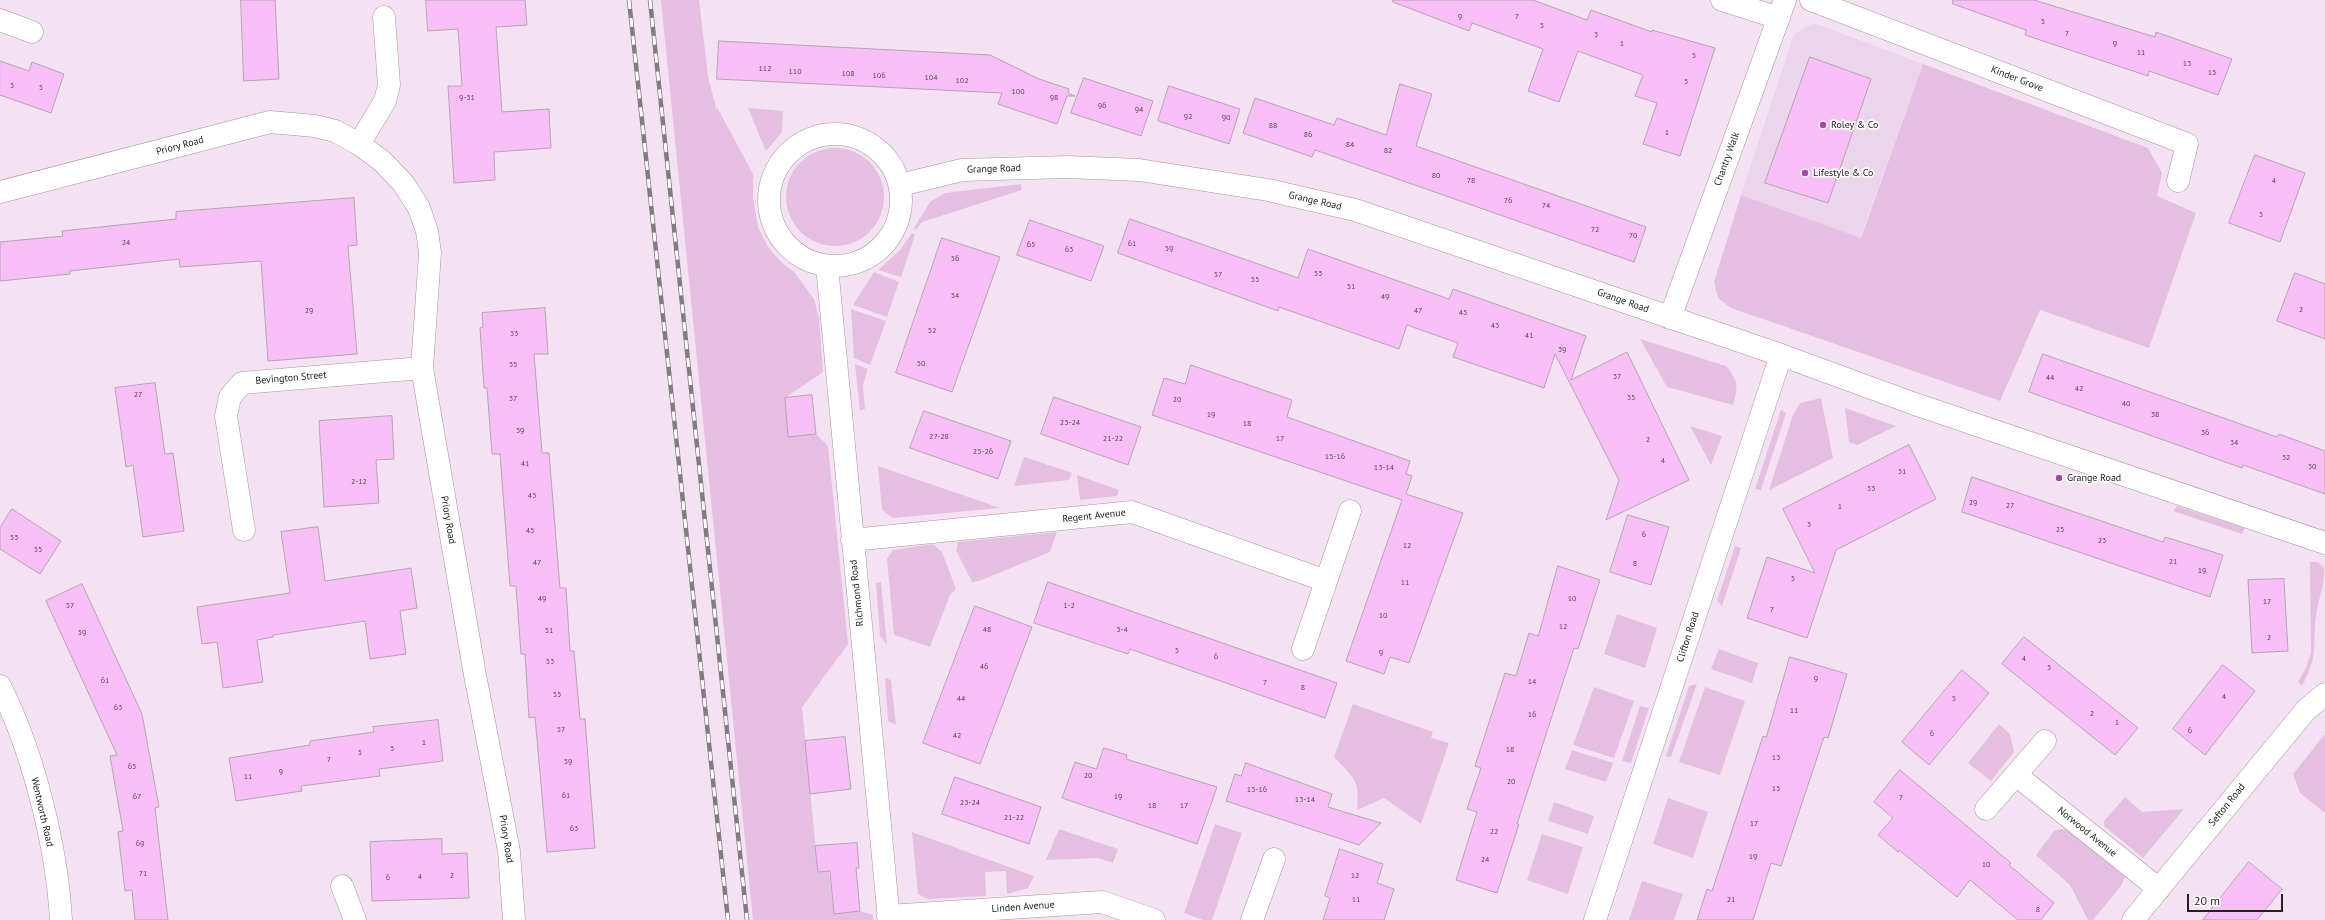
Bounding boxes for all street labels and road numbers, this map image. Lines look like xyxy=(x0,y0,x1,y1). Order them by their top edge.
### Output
street label: Kinder Grove xyxy=(1989,63,2045,95)
street label: Chantry Walk xyxy=(1712,131,1742,187)
street label: Priory Road xyxy=(155,134,205,158)
street label: Grange Road xyxy=(967,162,1021,176)
street label: Grange Road xyxy=(1287,189,1343,213)
street label: Grange Road xyxy=(1595,286,1651,316)
street label: Bevington Street xyxy=(255,369,327,387)
street label: Priory Road xyxy=(438,495,458,545)
street label: Regent Avenue xyxy=(1062,507,1126,525)
street label: Richmond Road xyxy=(848,559,866,627)
street label: Clifton Road xyxy=(1674,610,1702,664)
street label: Wentworth Road xyxy=(28,776,56,848)
street label: Sefton Road xyxy=(2206,781,2248,829)
street label: Norwood Avenue xyxy=(2055,804,2119,860)
street label: Priory Road xyxy=(496,814,516,864)
street label: Linden Avenue xyxy=(991,899,1055,915)

